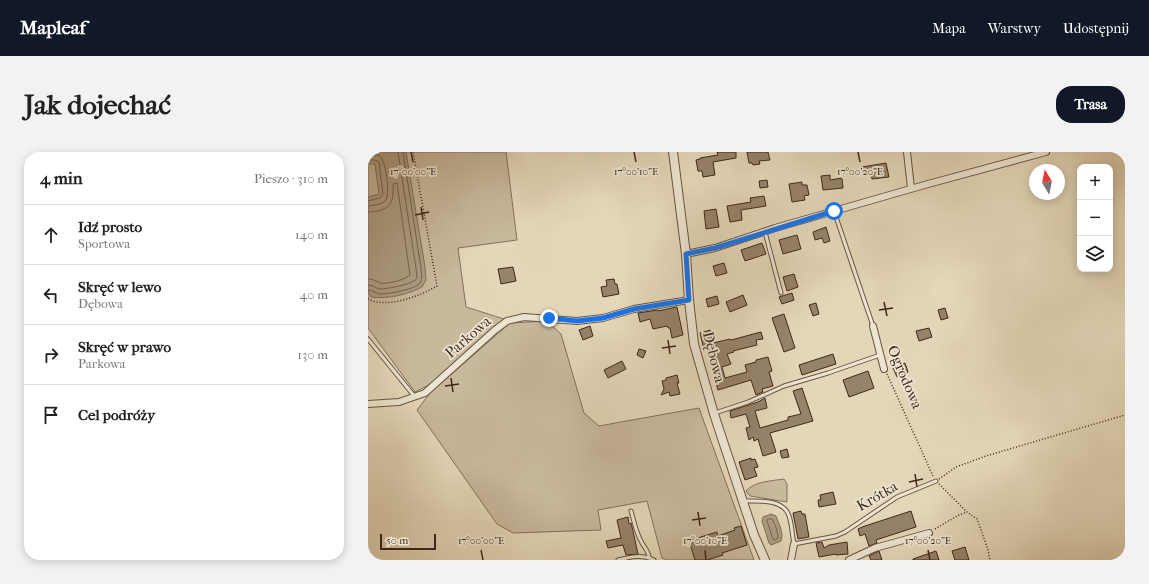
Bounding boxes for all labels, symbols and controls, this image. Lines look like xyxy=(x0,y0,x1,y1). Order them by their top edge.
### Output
text: Mapleaf xyxy=(20,17,86,39)
text: Mapa xyxy=(932,20,966,37)
text: Warstwy xyxy=(988,20,1041,37)
text: Udostępnij xyxy=(1063,20,1129,37)
button: Trasa xyxy=(1056,86,1125,123)
text: Jak dojechać xyxy=(24,88,171,121)
north arrow xyxy=(1029,164,1065,200)
map controls xyxy=(1077,164,1113,272)
button: + xyxy=(1077,164,1113,200)
text: 17°00'00"E xyxy=(390,166,436,178)
text: 17°00'10"E xyxy=(614,166,658,178)
text: 17°00'20"E xyxy=(837,166,883,178)
text: 4 min xyxy=(40,168,83,188)
text: Pieszo · 310 m xyxy=(254,171,328,186)
button: − xyxy=(1077,200,1113,236)
route start xyxy=(825,202,843,220)
text: Idź prosto xyxy=(78,218,142,236)
icon: ahead xyxy=(40,224,62,246)
text: 140 m xyxy=(295,227,328,242)
text: Sportowa xyxy=(78,236,130,251)
button: layers xyxy=(1077,236,1113,272)
text: Skręć w lewo xyxy=(78,278,161,296)
icon: left xyxy=(40,284,62,306)
text: 40 m xyxy=(300,287,328,302)
text: Dębowa xyxy=(78,296,123,311)
route end xyxy=(540,309,558,327)
street label: Parkowa xyxy=(441,312,495,362)
street label: Dębowa xyxy=(699,330,729,385)
text: Skręć w prawo xyxy=(78,338,171,356)
street label: Ogrodowa xyxy=(884,343,927,412)
icon: right xyxy=(40,344,62,366)
text: 130 m xyxy=(297,347,328,362)
text: Parkowa xyxy=(78,356,126,371)
icon: arrive xyxy=(40,404,62,426)
text: Cel podróży xyxy=(78,406,155,424)
street label: Krótka xyxy=(853,476,902,515)
scale bar xyxy=(380,532,436,551)
text: 50 m xyxy=(386,534,408,547)
text: 17°00'00"E xyxy=(458,535,504,547)
text: 17°00'10"E xyxy=(683,535,727,547)
text: 17°00'20"E xyxy=(905,535,951,547)

